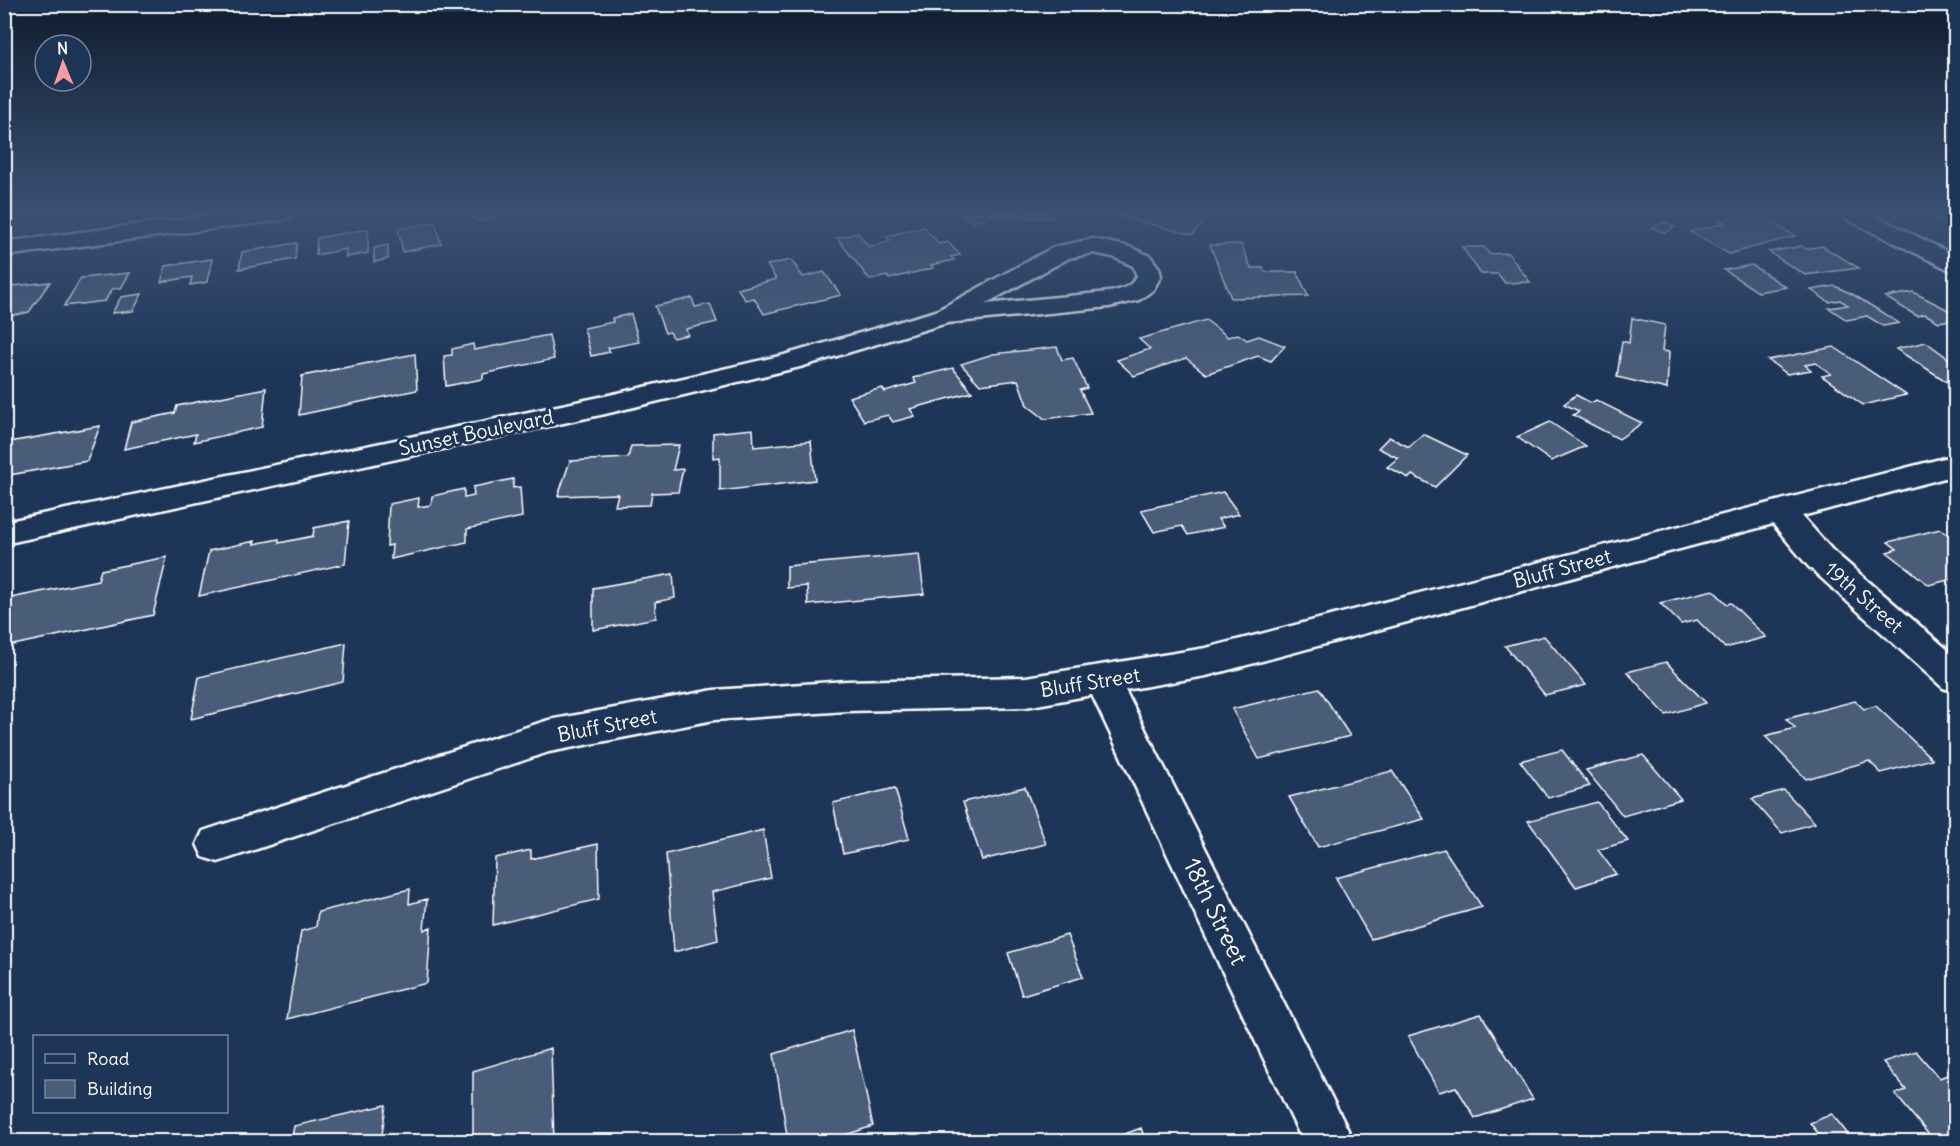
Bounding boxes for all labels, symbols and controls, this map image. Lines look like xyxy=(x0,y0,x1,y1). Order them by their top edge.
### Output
north arrow xyxy=(33,33,93,93)
text: N xyxy=(57,38,68,58)
street label: Sunset Boulevard xyxy=(396,403,556,461)
street label: Bluff Street xyxy=(1510,543,1614,593)
street label: 19th Street xyxy=(1820,556,1909,638)
street label: Bluff Street xyxy=(1038,662,1142,702)
street label: Bluff Street xyxy=(555,703,659,747)
street label: 18th Street xyxy=(1177,853,1255,969)
legend xyxy=(33,1035,228,1113)
text: Road xyxy=(87,1047,130,1070)
text: Building xyxy=(87,1077,152,1100)

